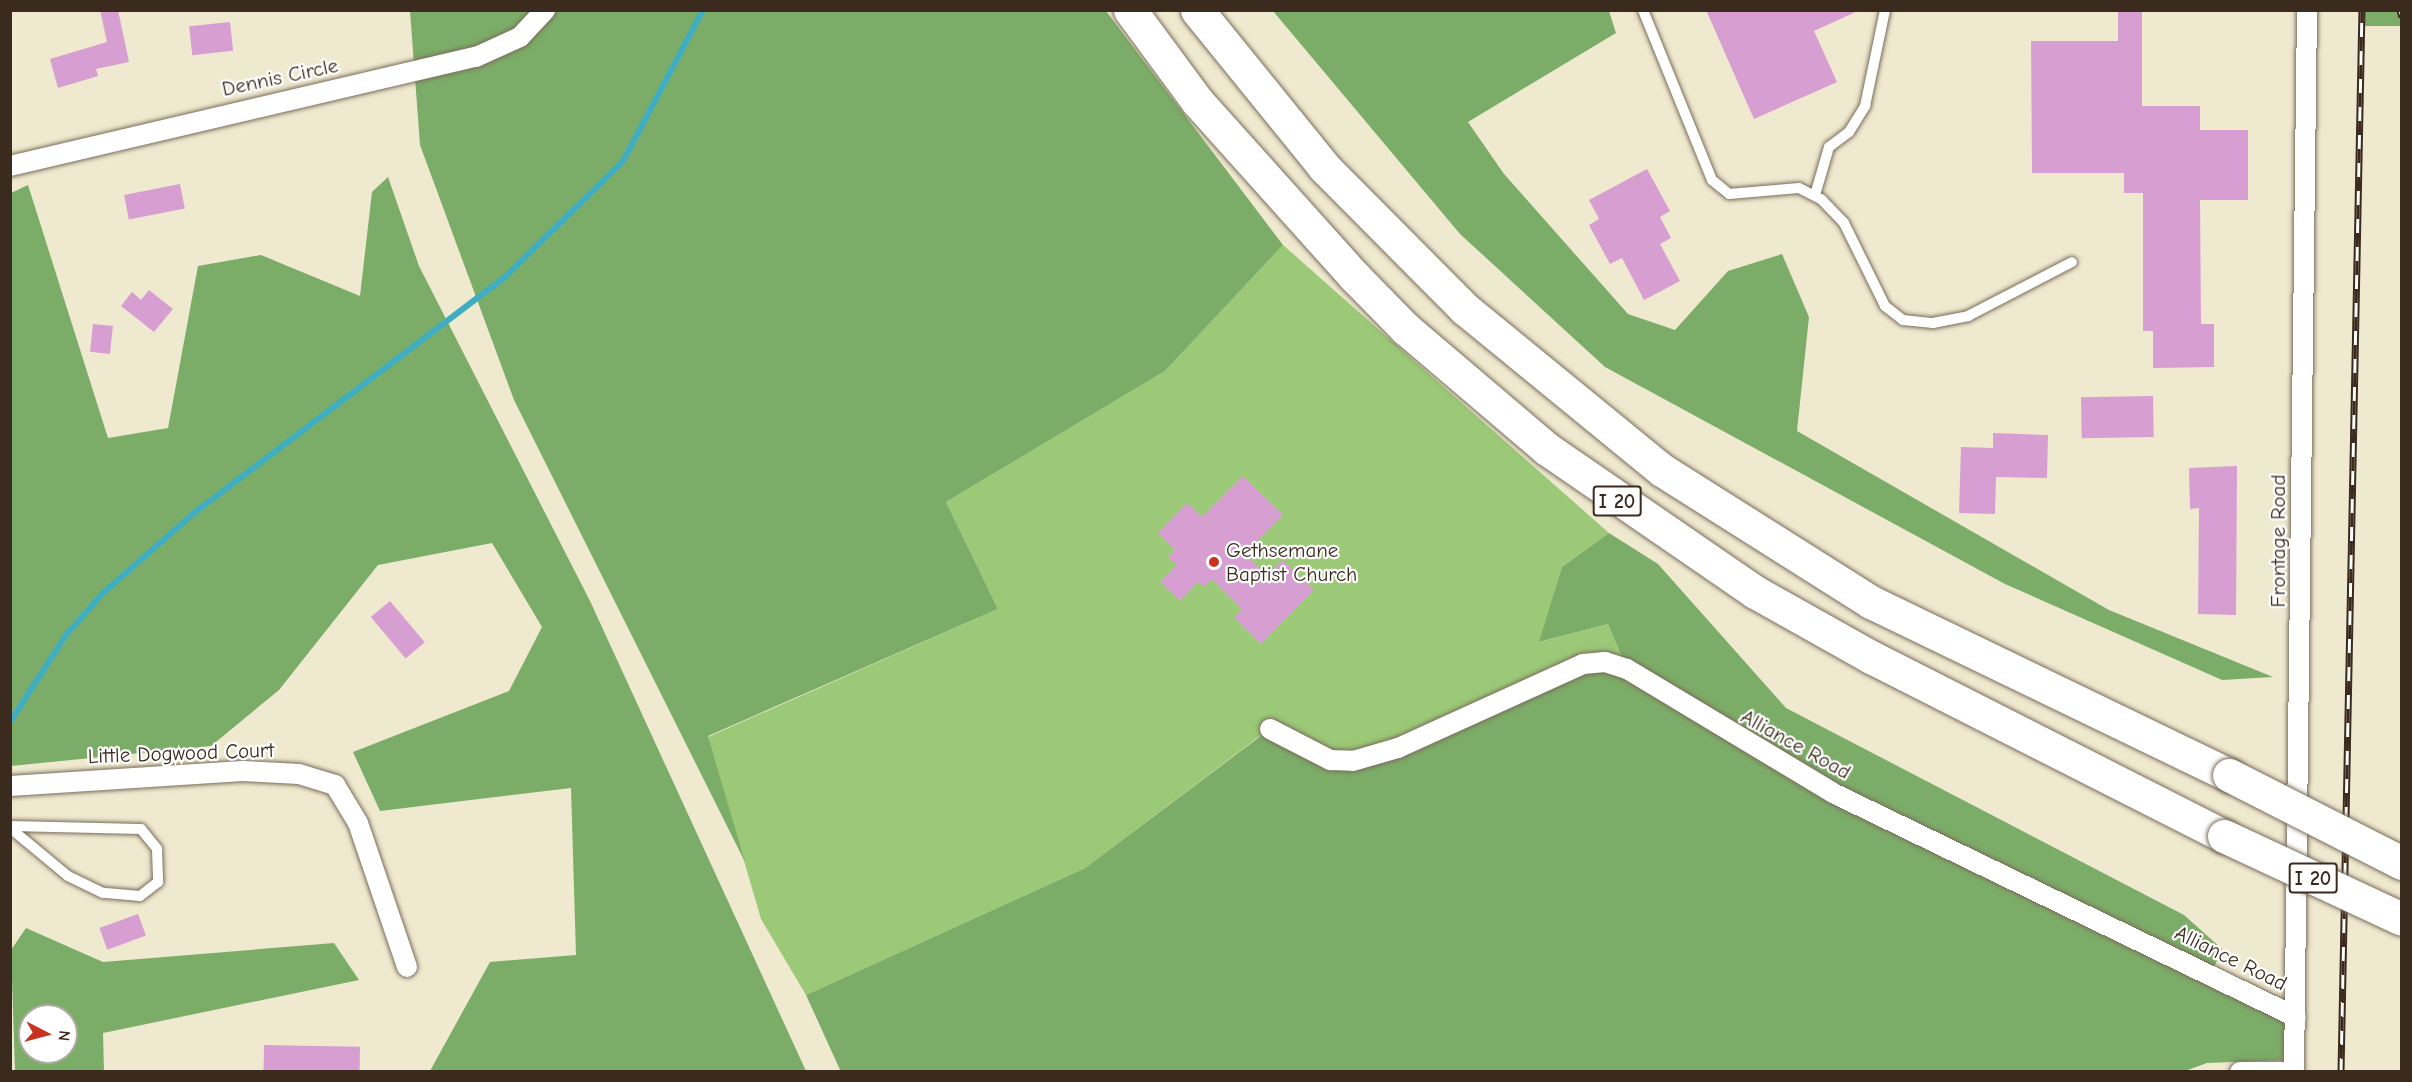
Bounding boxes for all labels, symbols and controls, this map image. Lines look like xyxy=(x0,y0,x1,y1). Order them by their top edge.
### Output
street label: Dennis Circle xyxy=(220,52,340,102)
street label: Frontage Road xyxy=(2265,474,2291,608)
road number: I 20 xyxy=(1592,484,1642,518)
place label: Gethsemane Baptist Church xyxy=(1226,537,1357,587)
marker: Gethsemane Baptist Church xyxy=(1207,555,1221,569)
street label: Alliance Road xyxy=(1737,704,1855,784)
street label: Little Dogwood Court xyxy=(87,737,275,769)
road number: I 20 xyxy=(2288,861,2338,895)
street label: Alliance Road xyxy=(2171,920,2291,996)
north arrow xyxy=(18,1004,78,1064)
text: N xyxy=(54,1030,73,1042)

